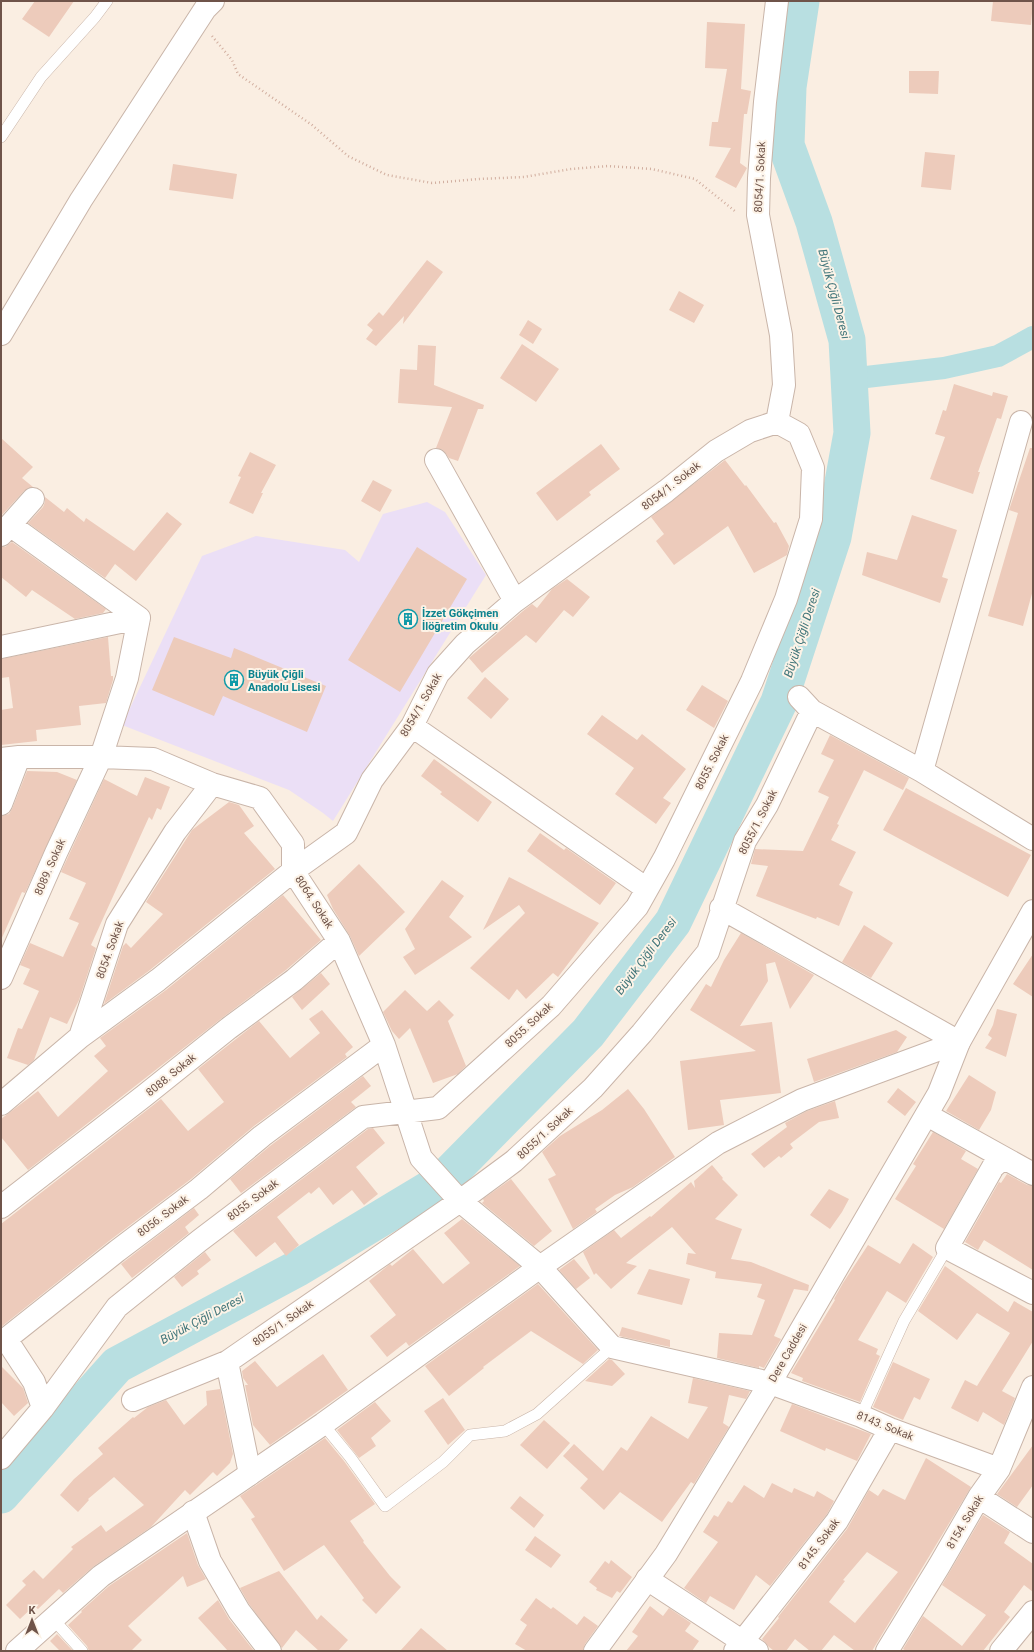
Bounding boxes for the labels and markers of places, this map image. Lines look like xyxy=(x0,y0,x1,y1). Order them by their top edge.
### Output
place label: İzzet Gökçimen İlöğretim Okulu xyxy=(422,606,498,633)
building icon: İzzet Gökçimen İlöğretim Okulu xyxy=(397,608,419,630)
place label: Büyük Çiğli Anadolu Lisesi xyxy=(248,668,321,694)
building icon: Büyük Çiğli Anadolu Lisesi xyxy=(223,669,245,691)

